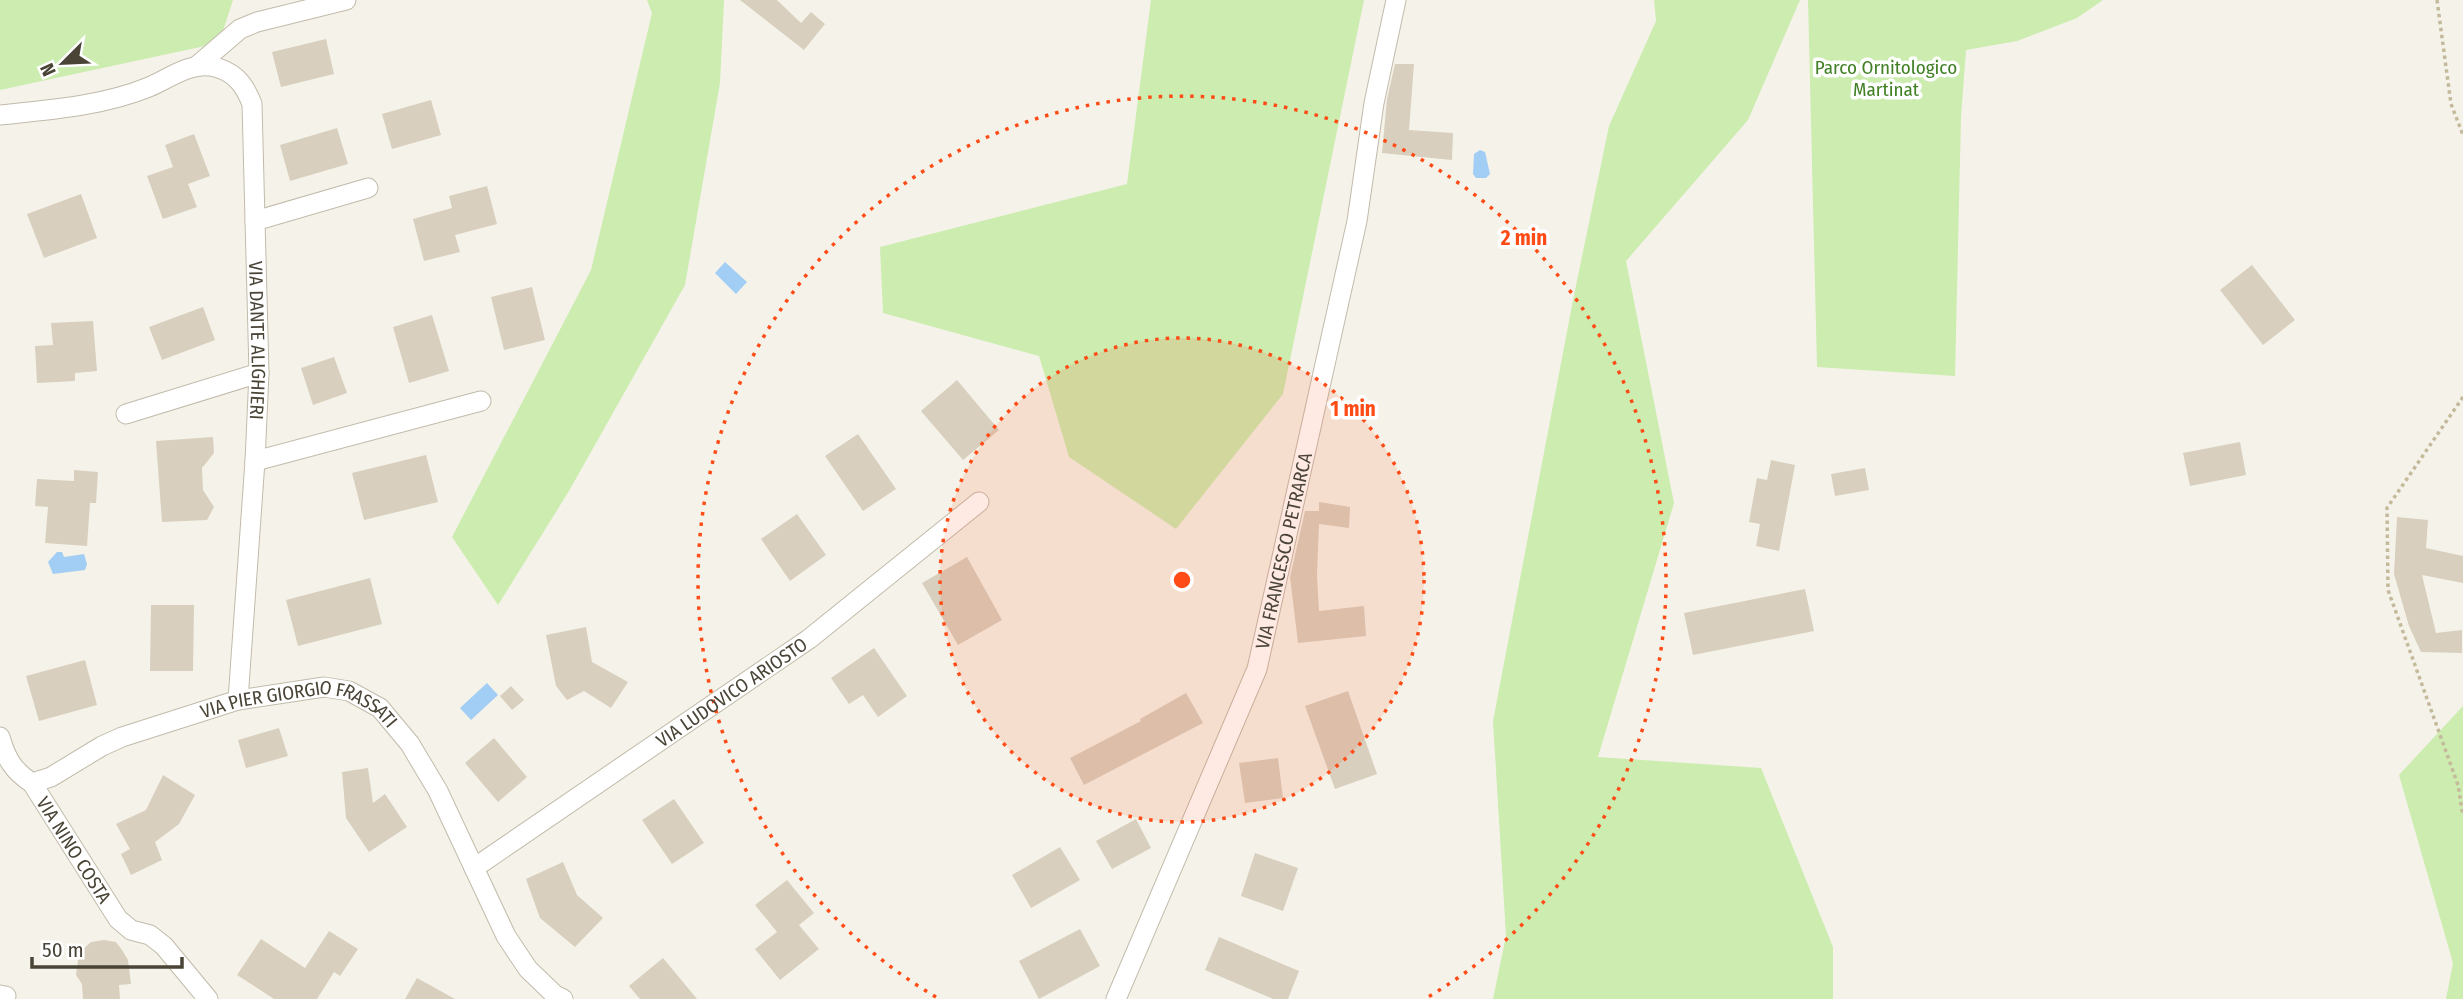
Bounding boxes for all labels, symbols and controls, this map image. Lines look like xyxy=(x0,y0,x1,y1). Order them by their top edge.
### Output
north arrow xyxy=(28,28,98,98)
park label: Parco Ornitologico Martinat xyxy=(1815,56,1957,101)
text: N xyxy=(35,60,61,80)
text: 2 min xyxy=(1500,225,1547,251)
street label: VIA DANTE ALIGHIERI xyxy=(245,261,271,420)
text: 1 min xyxy=(1330,396,1376,422)
street label: VIA FRANCESCO PETRARCA xyxy=(1250,450,1316,651)
centre of rings xyxy=(1170,568,1194,592)
street label: VIA LUDOVICO ARIOSTO xyxy=(652,632,812,752)
street label: VIA PIER GIORGIO FRASSATI xyxy=(197,675,403,732)
street label: VIA NINO COSTA xyxy=(32,792,116,907)
scale bar xyxy=(32,926,182,970)
text: 50 m xyxy=(42,937,84,963)

